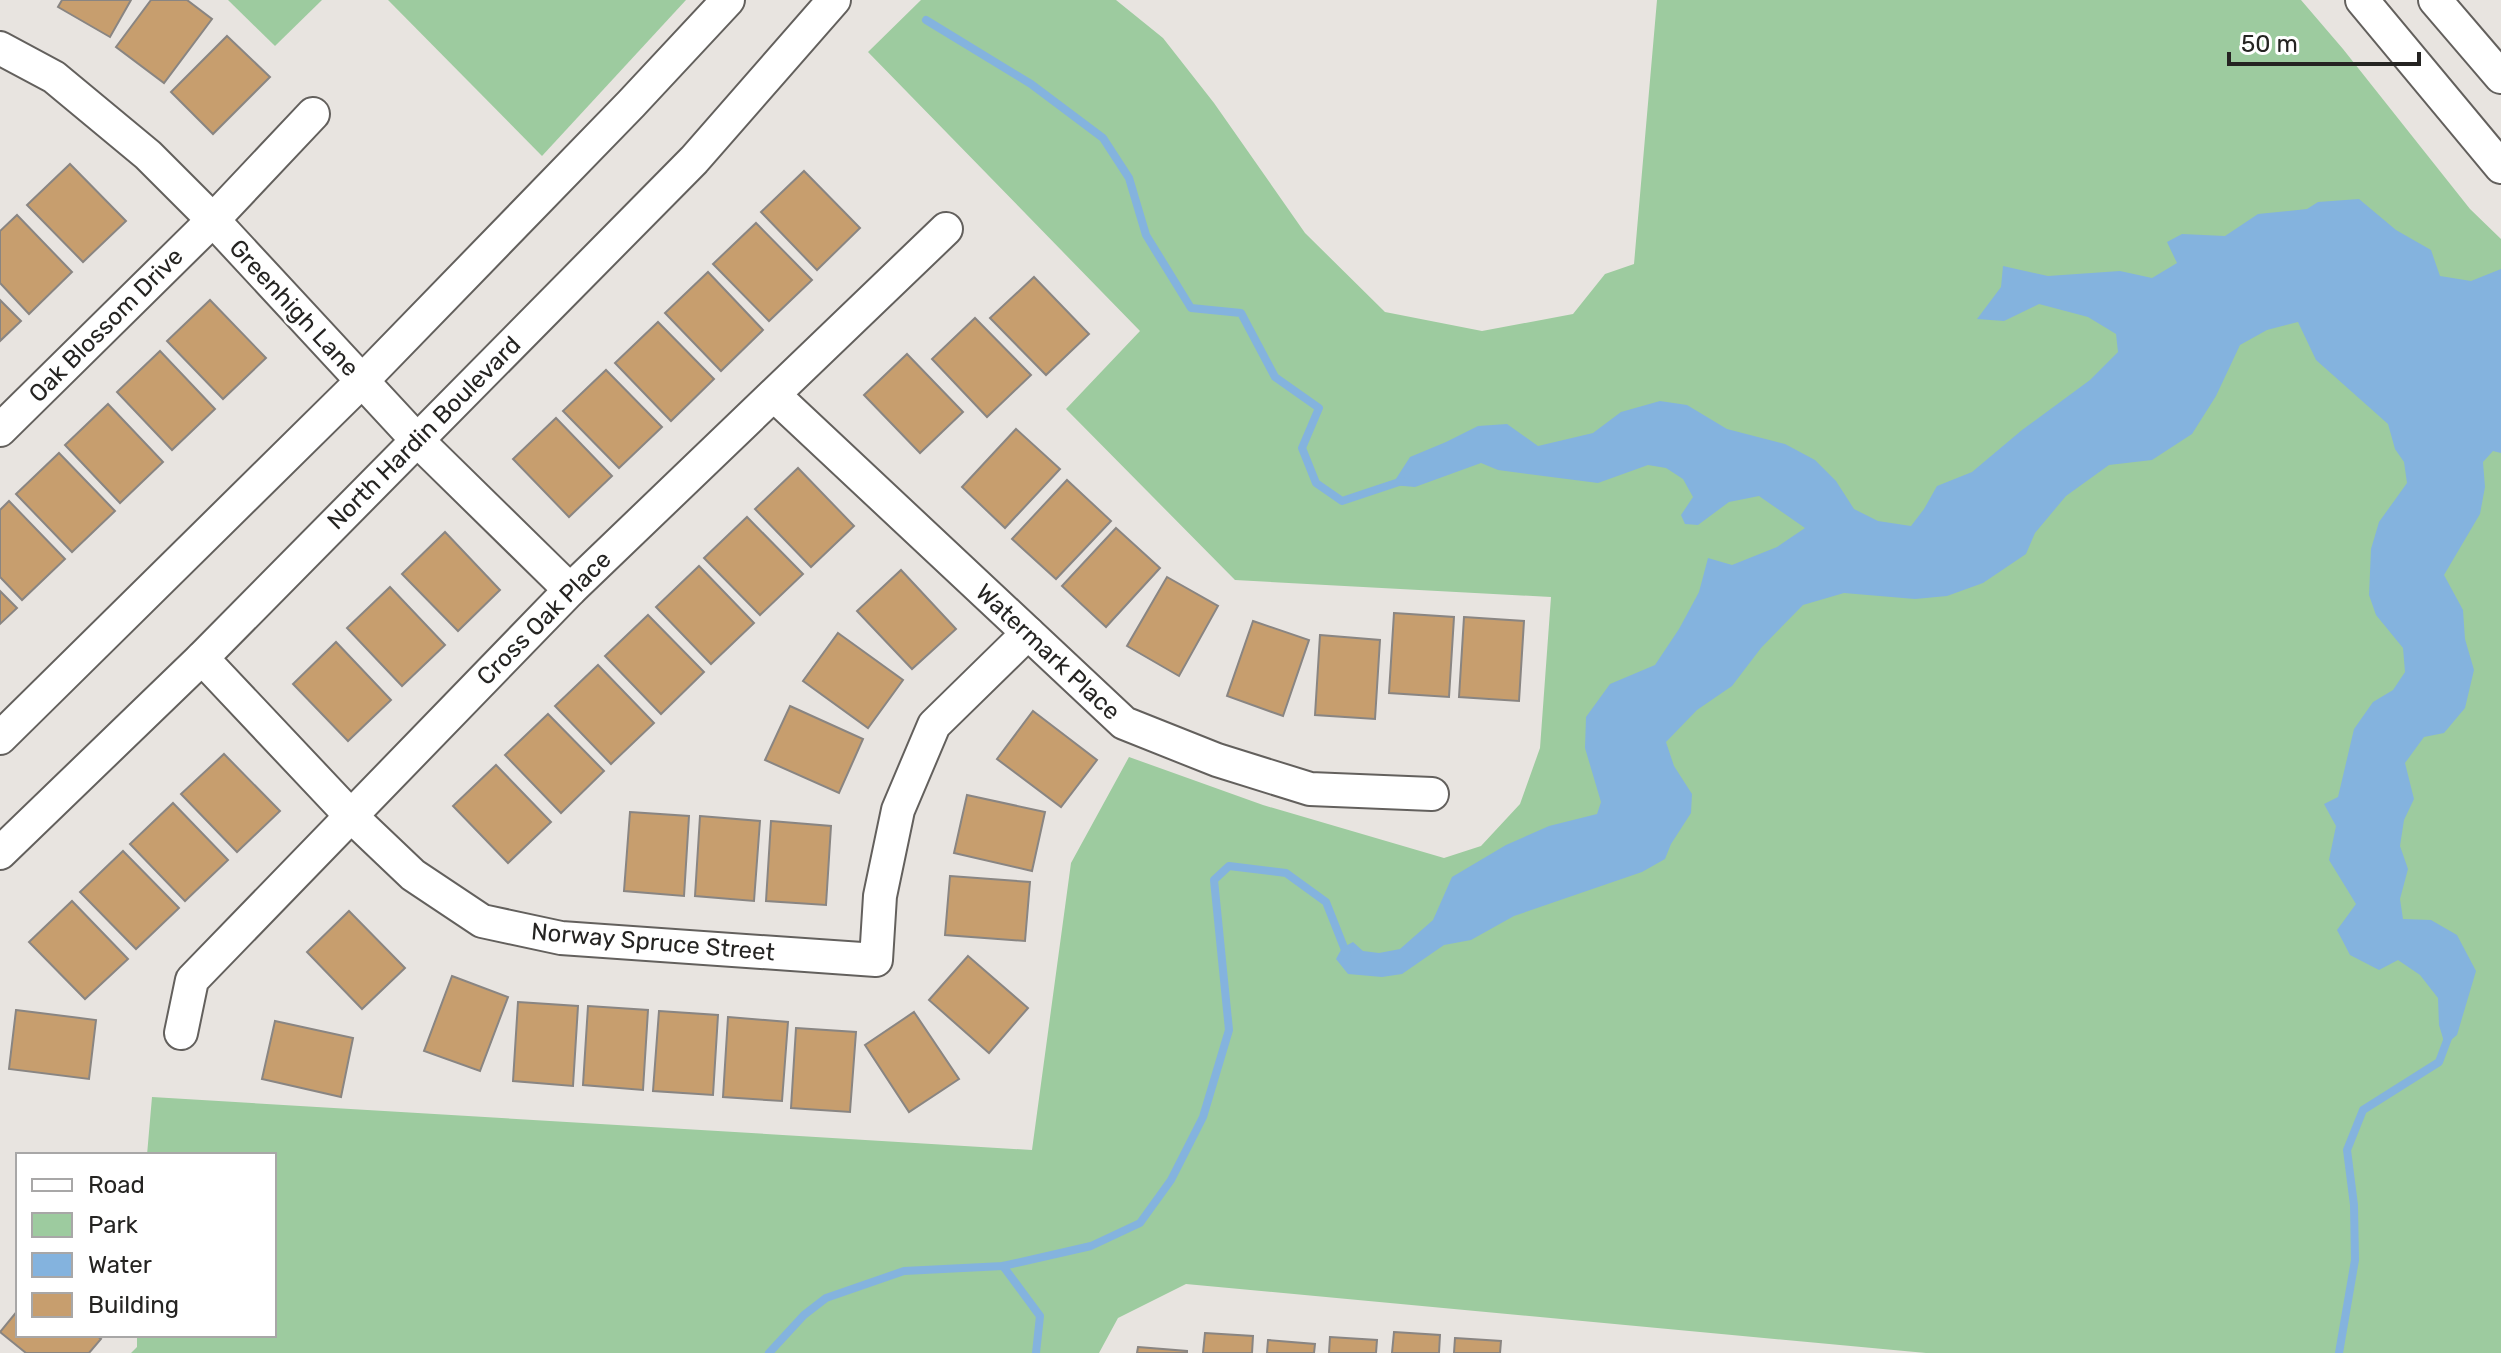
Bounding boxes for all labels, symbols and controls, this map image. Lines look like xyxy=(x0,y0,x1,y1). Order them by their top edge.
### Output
scale bar xyxy=(2229,16,2419,66)
text: 50 m xyxy=(2241,30,2298,58)
street label: Greenhigh Lane xyxy=(224,234,364,382)
street label: Oak Blossom Drive xyxy=(23,242,189,408)
street label: North Hardin Boulevard xyxy=(322,331,526,535)
street label: Cross Oak Place xyxy=(471,545,617,691)
street label: Watermark Place xyxy=(970,578,1126,726)
street label: Norway Spruce Street xyxy=(530,917,776,967)
legend xyxy=(16,1153,276,1337)
text: Road xyxy=(88,1171,145,1199)
text: Park xyxy=(88,1211,139,1239)
text: Water xyxy=(88,1251,152,1279)
text: Building xyxy=(88,1291,179,1319)

